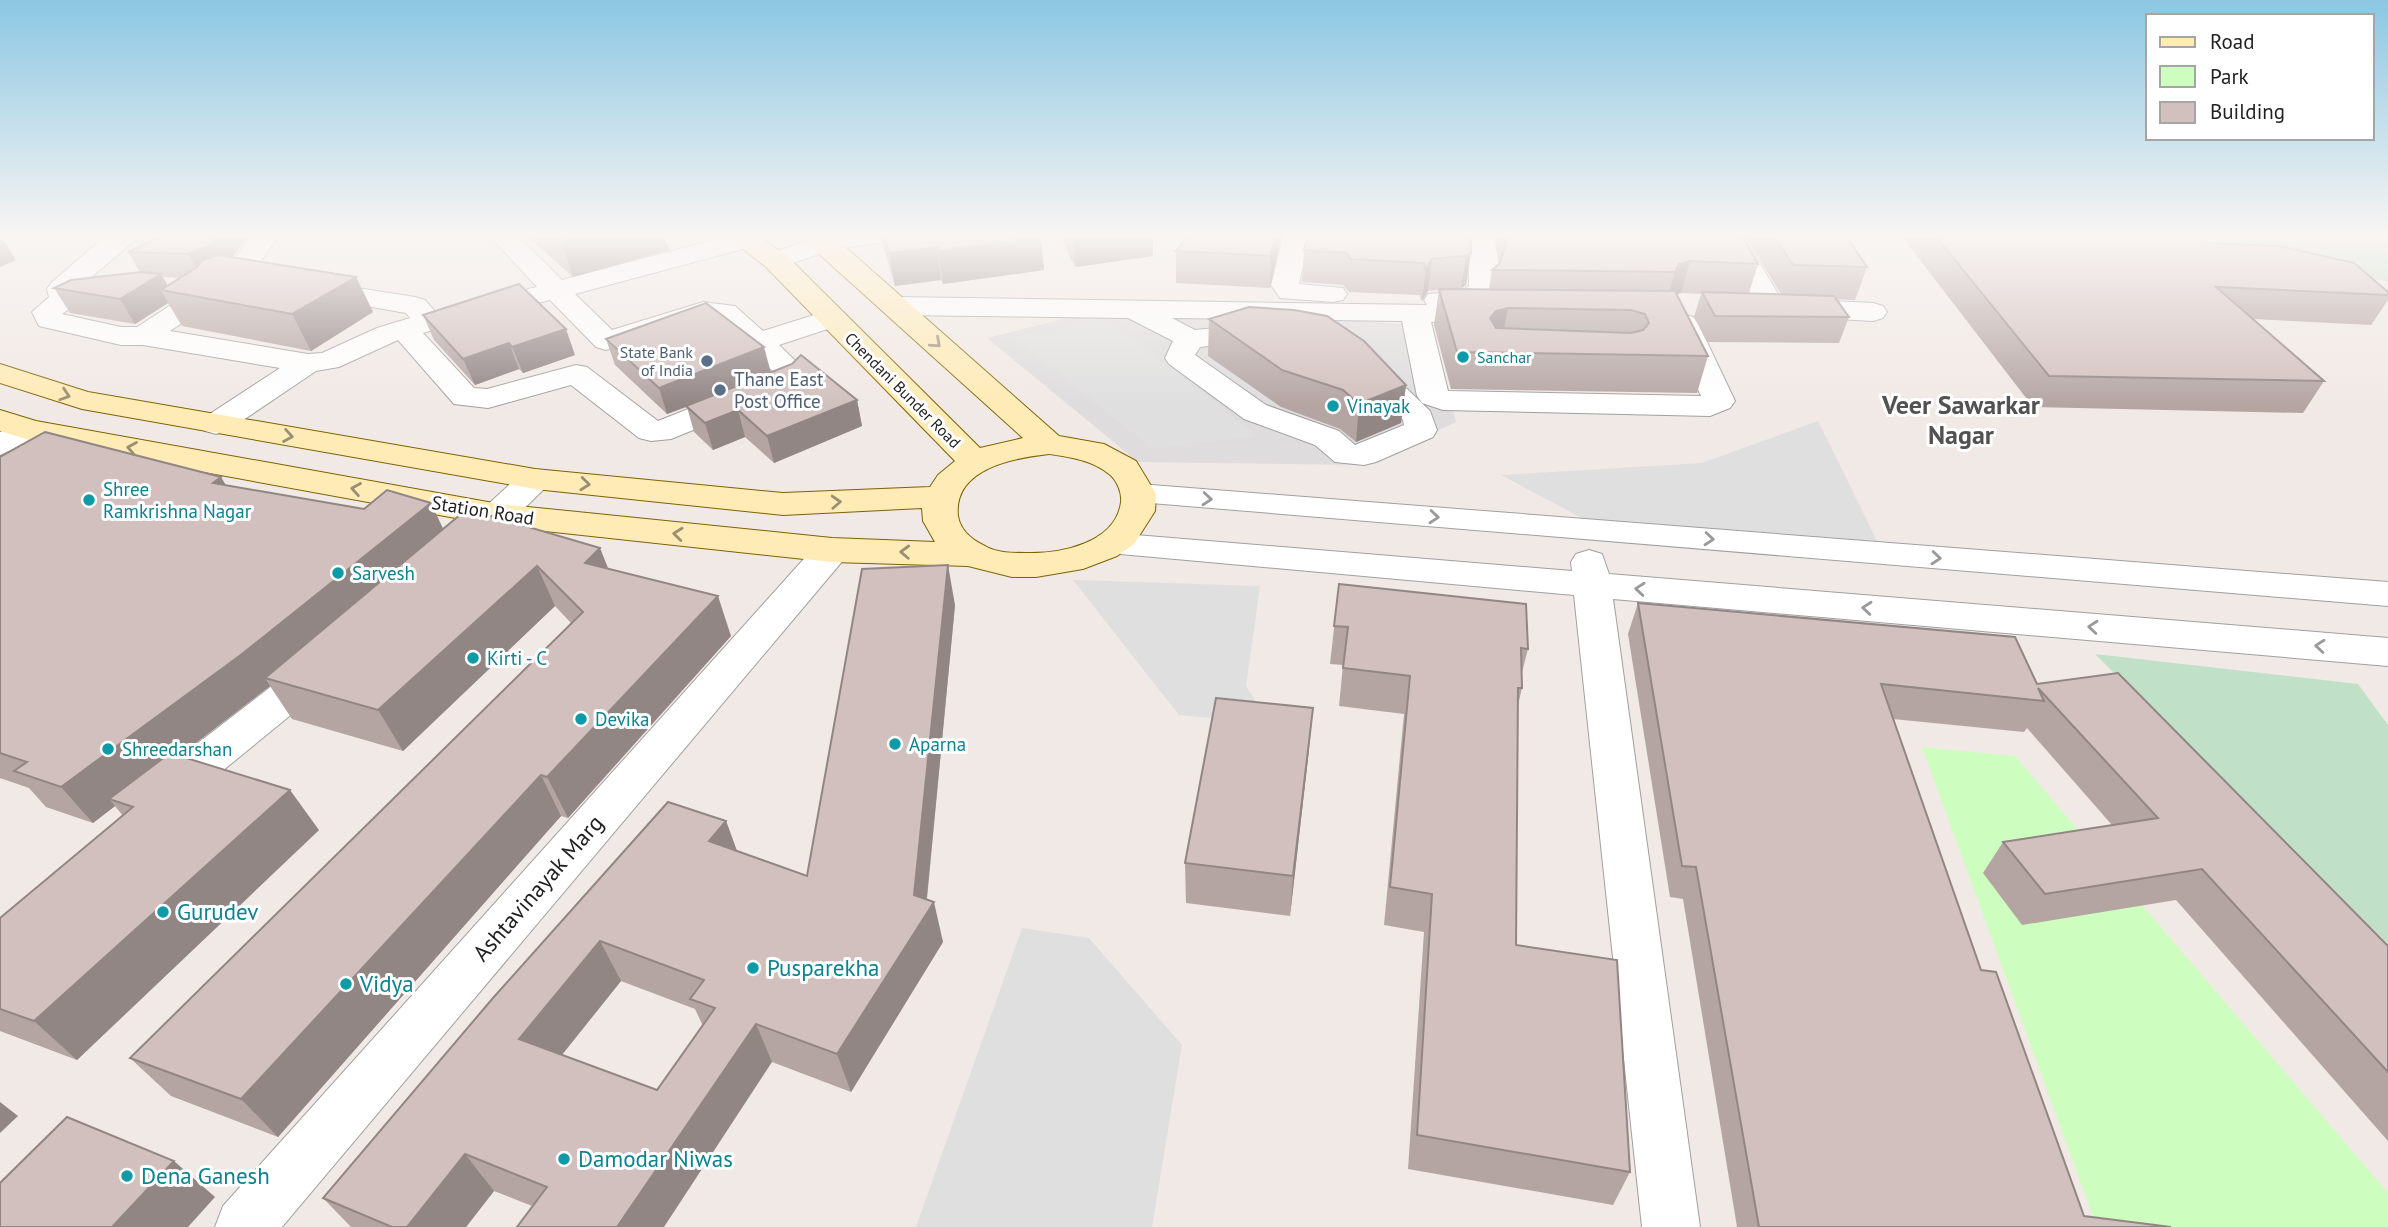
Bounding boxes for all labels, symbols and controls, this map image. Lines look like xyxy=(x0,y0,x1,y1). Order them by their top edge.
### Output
legend xyxy=(2146,14,2374,140)
text: Road xyxy=(2210,28,2254,55)
text: Park xyxy=(2210,63,2249,90)
text: Building xyxy=(2210,98,2285,125)
street label: Chendani Bunder Road xyxy=(841,328,965,452)
one-way arrow xyxy=(928,334,941,347)
place label: State Bank of India xyxy=(620,342,693,380)
place label: Sanchar xyxy=(1477,347,1532,367)
marker: Sanchar xyxy=(1455,349,1471,365)
marker: State Bank of India xyxy=(699,353,715,369)
place label: Thane East Post Office xyxy=(734,367,824,413)
marker: Thane East Post Office xyxy=(712,382,728,398)
one-way arrow xyxy=(58,386,70,401)
district label: Veer Sawarkar Nagar xyxy=(1881,388,2041,451)
place label: Vinayak xyxy=(1346,394,1410,418)
marker: Vinayak xyxy=(1325,398,1341,414)
one-way arrow xyxy=(282,428,294,443)
one-way arrow xyxy=(126,442,138,457)
one-way arrow xyxy=(580,476,591,491)
place label: Shree Ramkrishna Nagar xyxy=(103,477,252,523)
one-way arrow xyxy=(350,482,362,497)
street label: Station Road xyxy=(430,490,536,530)
one-way arrow xyxy=(1202,491,1213,506)
marker: Shree Ramkrishna Nagar xyxy=(81,492,97,508)
one-way arrow xyxy=(831,494,842,509)
one-way arrow xyxy=(1429,509,1440,524)
one-way arrow xyxy=(672,526,684,541)
one-way arrow xyxy=(1704,531,1715,546)
one-way arrow xyxy=(899,545,910,560)
one-way arrow xyxy=(1931,550,1942,565)
place label: Sarvesh xyxy=(352,561,415,585)
marker: Sarvesh xyxy=(330,565,346,581)
one-way arrow xyxy=(1634,582,1645,597)
one-way arrow xyxy=(1861,601,1872,616)
one-way arrow xyxy=(2088,620,2099,635)
one-way arrow xyxy=(2314,639,2326,654)
place label: Kirti - C xyxy=(487,646,547,670)
marker: Kirti - C xyxy=(465,650,481,666)
place label: Devika xyxy=(595,707,649,731)
marker: Devika xyxy=(573,711,589,727)
place label: Aparna xyxy=(909,732,966,756)
marker: Aparna xyxy=(887,736,903,752)
place label: Shreedarshan xyxy=(122,737,232,761)
marker: Shreedarshan xyxy=(100,741,116,757)
street label: Ashtavinayak Marg xyxy=(466,809,609,967)
place label: Gurudev xyxy=(177,897,258,926)
marker: Gurudev xyxy=(155,904,171,920)
place label: Pusparekha xyxy=(767,953,880,982)
marker: Pusparekha xyxy=(745,960,761,976)
place label: Vidya xyxy=(359,969,414,998)
marker: Vidya xyxy=(338,976,354,992)
place label: Damodar Niwas xyxy=(578,1144,733,1173)
marker: Damodar Niwas xyxy=(556,1151,572,1167)
place label: Dena Ganesh xyxy=(141,1161,270,1190)
marker: Dena Ganesh xyxy=(119,1168,135,1184)

